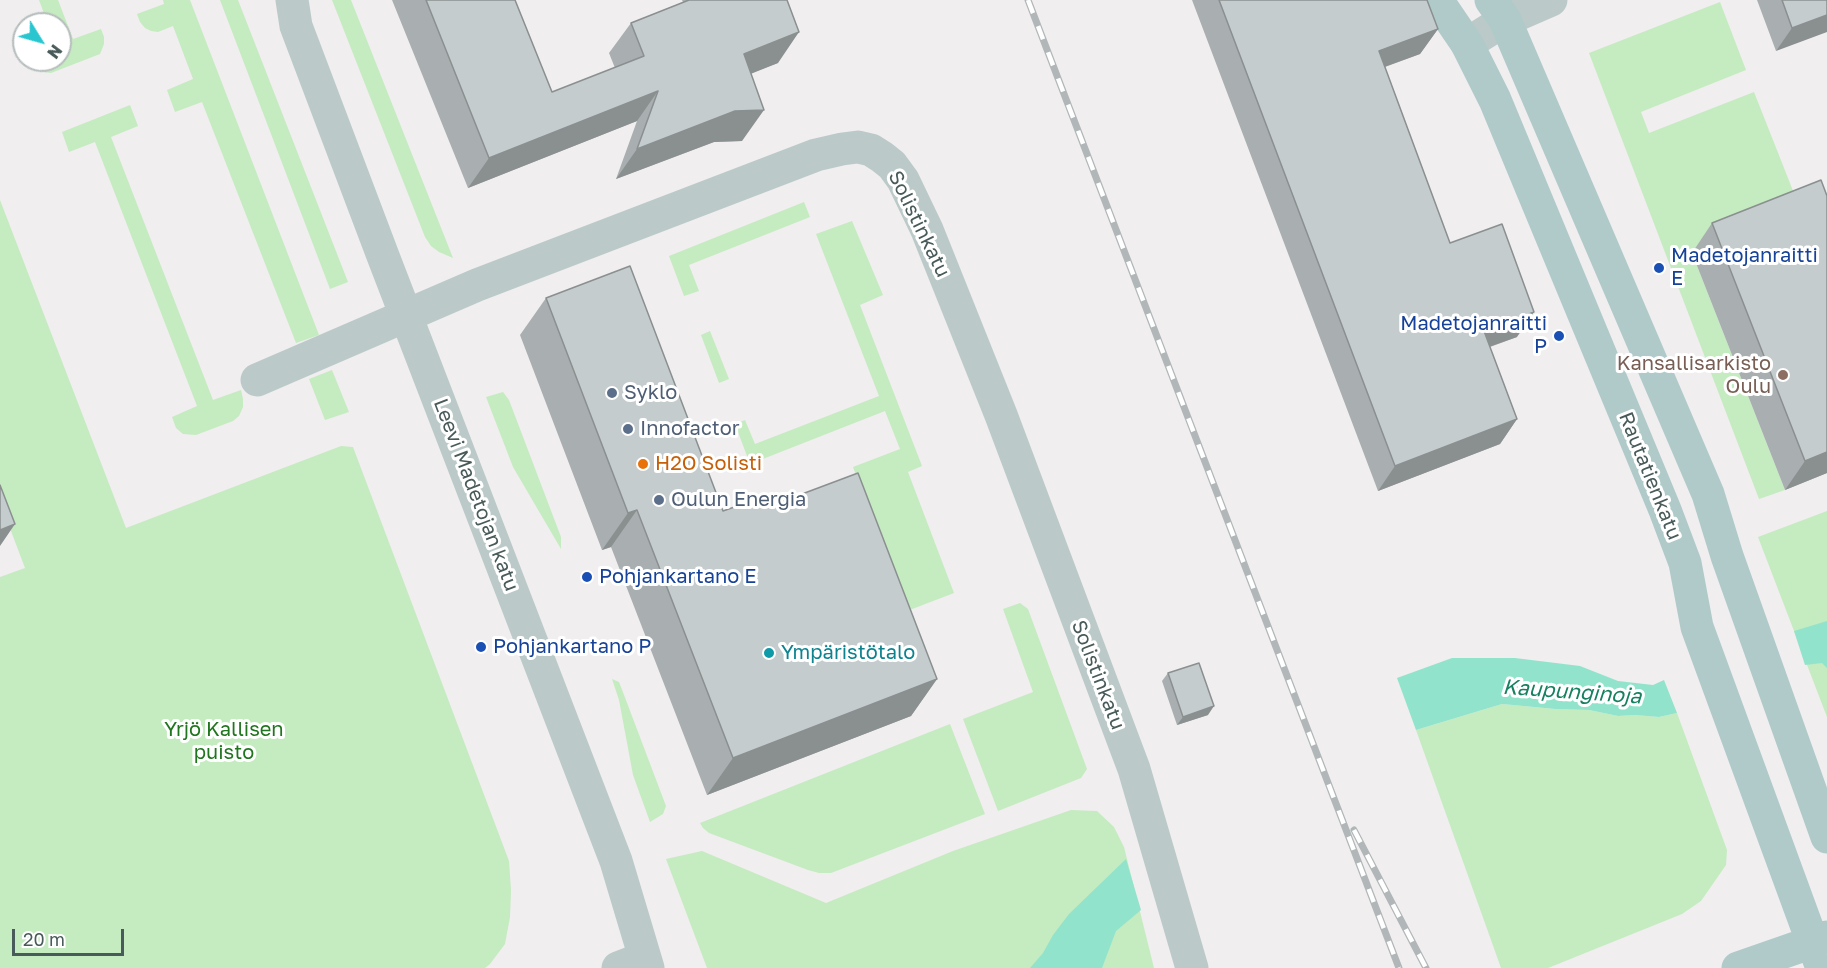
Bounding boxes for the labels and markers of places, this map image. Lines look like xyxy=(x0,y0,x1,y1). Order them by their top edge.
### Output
place label: Madetojanraitti E xyxy=(1671,244,1818,291)
marker: Madetojanraitti E xyxy=(1652,261,1666,275)
place label: Madetojanraitti P xyxy=(1400,312,1547,359)
marker: Madetojanraitti P xyxy=(1552,329,1566,343)
place label: Kansallisarkisto Oulu xyxy=(1617,352,1771,399)
marker: Kansallisarkisto Oulu xyxy=(1776,368,1790,382)
place label: Syklo xyxy=(624,381,677,405)
marker: Syklo xyxy=(605,386,619,400)
place label: Innofactor xyxy=(640,417,740,441)
marker: Innofactor xyxy=(621,422,635,436)
place label: H2O Solisti xyxy=(655,452,762,476)
marker: H2O Solisti xyxy=(636,457,650,471)
place label: Oulun Energia xyxy=(671,488,806,512)
marker: Oulun Energia xyxy=(652,493,666,507)
place label: Pohjankartano E xyxy=(599,565,757,589)
marker: Pohjankartano E xyxy=(580,570,594,584)
place label: Pohjankartano P xyxy=(493,635,651,659)
marker: Pohjankartano P xyxy=(474,640,488,654)
place label: Ympäristötalo xyxy=(781,641,915,665)
marker: Ympäristötalo xyxy=(762,646,776,660)

